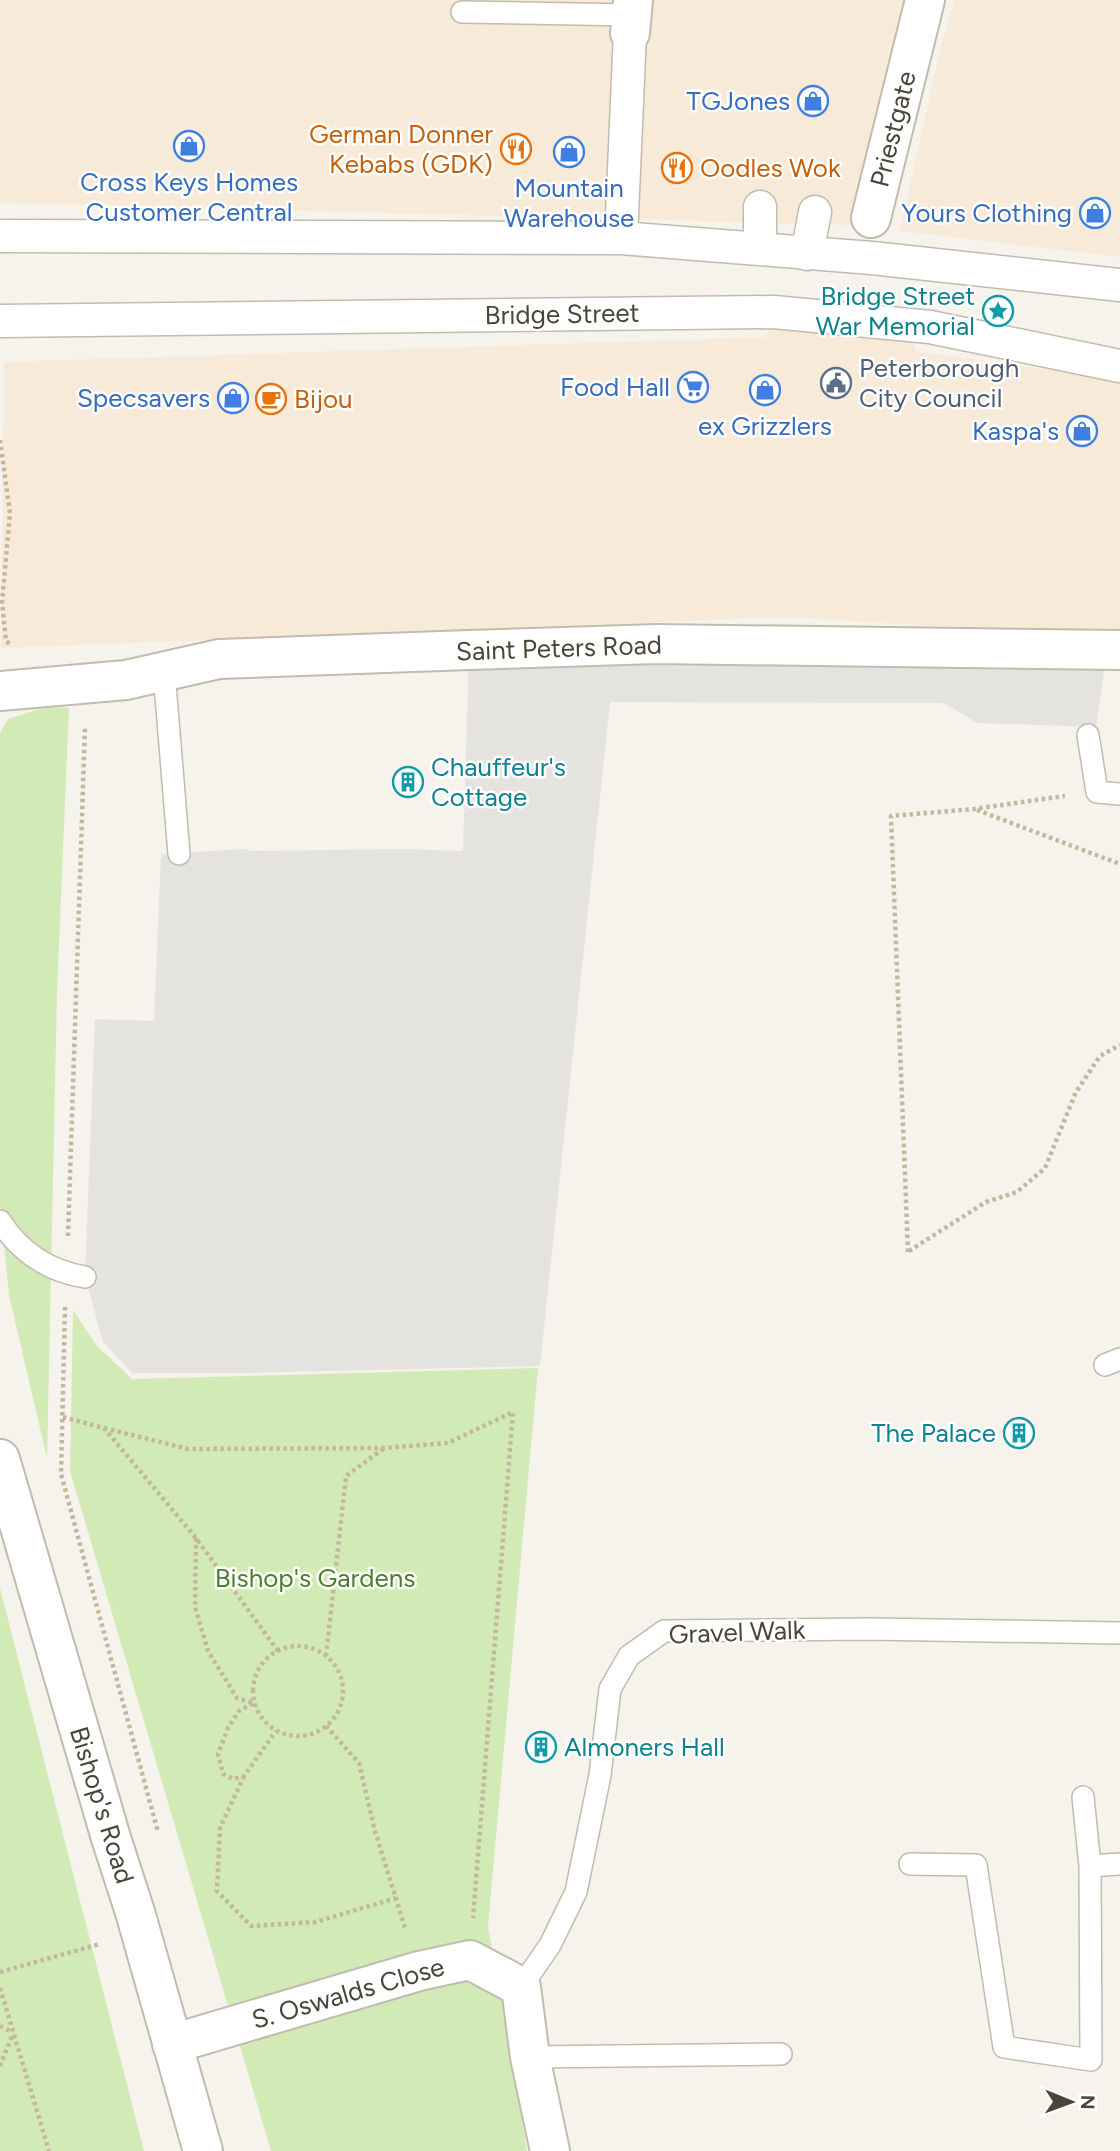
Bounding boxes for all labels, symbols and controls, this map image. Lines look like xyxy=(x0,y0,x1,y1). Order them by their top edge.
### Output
street label: Priestgate xyxy=(863,68,923,190)
shop icon: TGJones xyxy=(796,84,830,118)
place label: TGJones xyxy=(687,85,790,117)
place label: German Donner Kebabs (GDK) xyxy=(309,118,493,180)
shop icon: Cross Keys Homes Customer Central xyxy=(172,129,206,163)
restaurant icon: German Donner Kebabs (GDK) xyxy=(499,132,533,166)
shop icon: Mountain Warehouse xyxy=(552,135,586,169)
restaurant icon: Oodles Wok xyxy=(660,151,694,185)
place label: Oodles Wok xyxy=(700,152,841,184)
place label: Cross Keys Homes Customer Central xyxy=(80,166,298,228)
place label: Mountain Warehouse xyxy=(504,172,634,234)
shop icon: Yours Clothing xyxy=(1078,196,1112,230)
place label: Yours Clothing xyxy=(901,197,1072,229)
place label: Bridge Street War Memorial xyxy=(815,280,975,342)
place icon: Bridge Street War Memorial xyxy=(981,294,1015,328)
street label: Bridge Street xyxy=(484,297,640,331)
place label: Peterborough City Council xyxy=(859,352,1019,414)
public building icon: Peterborough City Council xyxy=(819,366,853,400)
supermarket icon: Food Hall xyxy=(676,370,710,404)
place label: Food Hall xyxy=(560,371,670,403)
shop icon: ex Grizzlers xyxy=(748,373,782,407)
shop icon: Specsavers xyxy=(216,381,250,415)
place label: Specsavers xyxy=(77,382,210,414)
cafe icon: Bijou xyxy=(254,382,288,416)
place label: Bijou xyxy=(294,383,353,415)
place label: ex Grizzlers xyxy=(698,410,832,442)
shop icon: Kaspa's xyxy=(1065,414,1099,448)
place label: Kaspa's xyxy=(972,415,1059,447)
street label: Saint Peters Road xyxy=(455,628,663,668)
place label: Chauffeur's Cottage xyxy=(431,751,566,813)
building icon: Chauffeur's Cottage xyxy=(391,765,425,799)
building icon: The Palace xyxy=(1002,1416,1036,1450)
place label: The Palace xyxy=(871,1417,996,1449)
park label: Bishop's Gardens xyxy=(215,1562,415,1594)
street label: Gravel Walk xyxy=(668,1614,806,1650)
street label: Bishop's Road xyxy=(63,1723,141,1887)
building icon: Almoners Hall xyxy=(524,1730,558,1764)
place label: Almoners Hall xyxy=(564,1731,725,1763)
street label: S. Oswalds Close xyxy=(248,1950,448,2036)
north arrow xyxy=(1036,2067,1106,2137)
text: N xyxy=(1076,2095,1099,2110)

